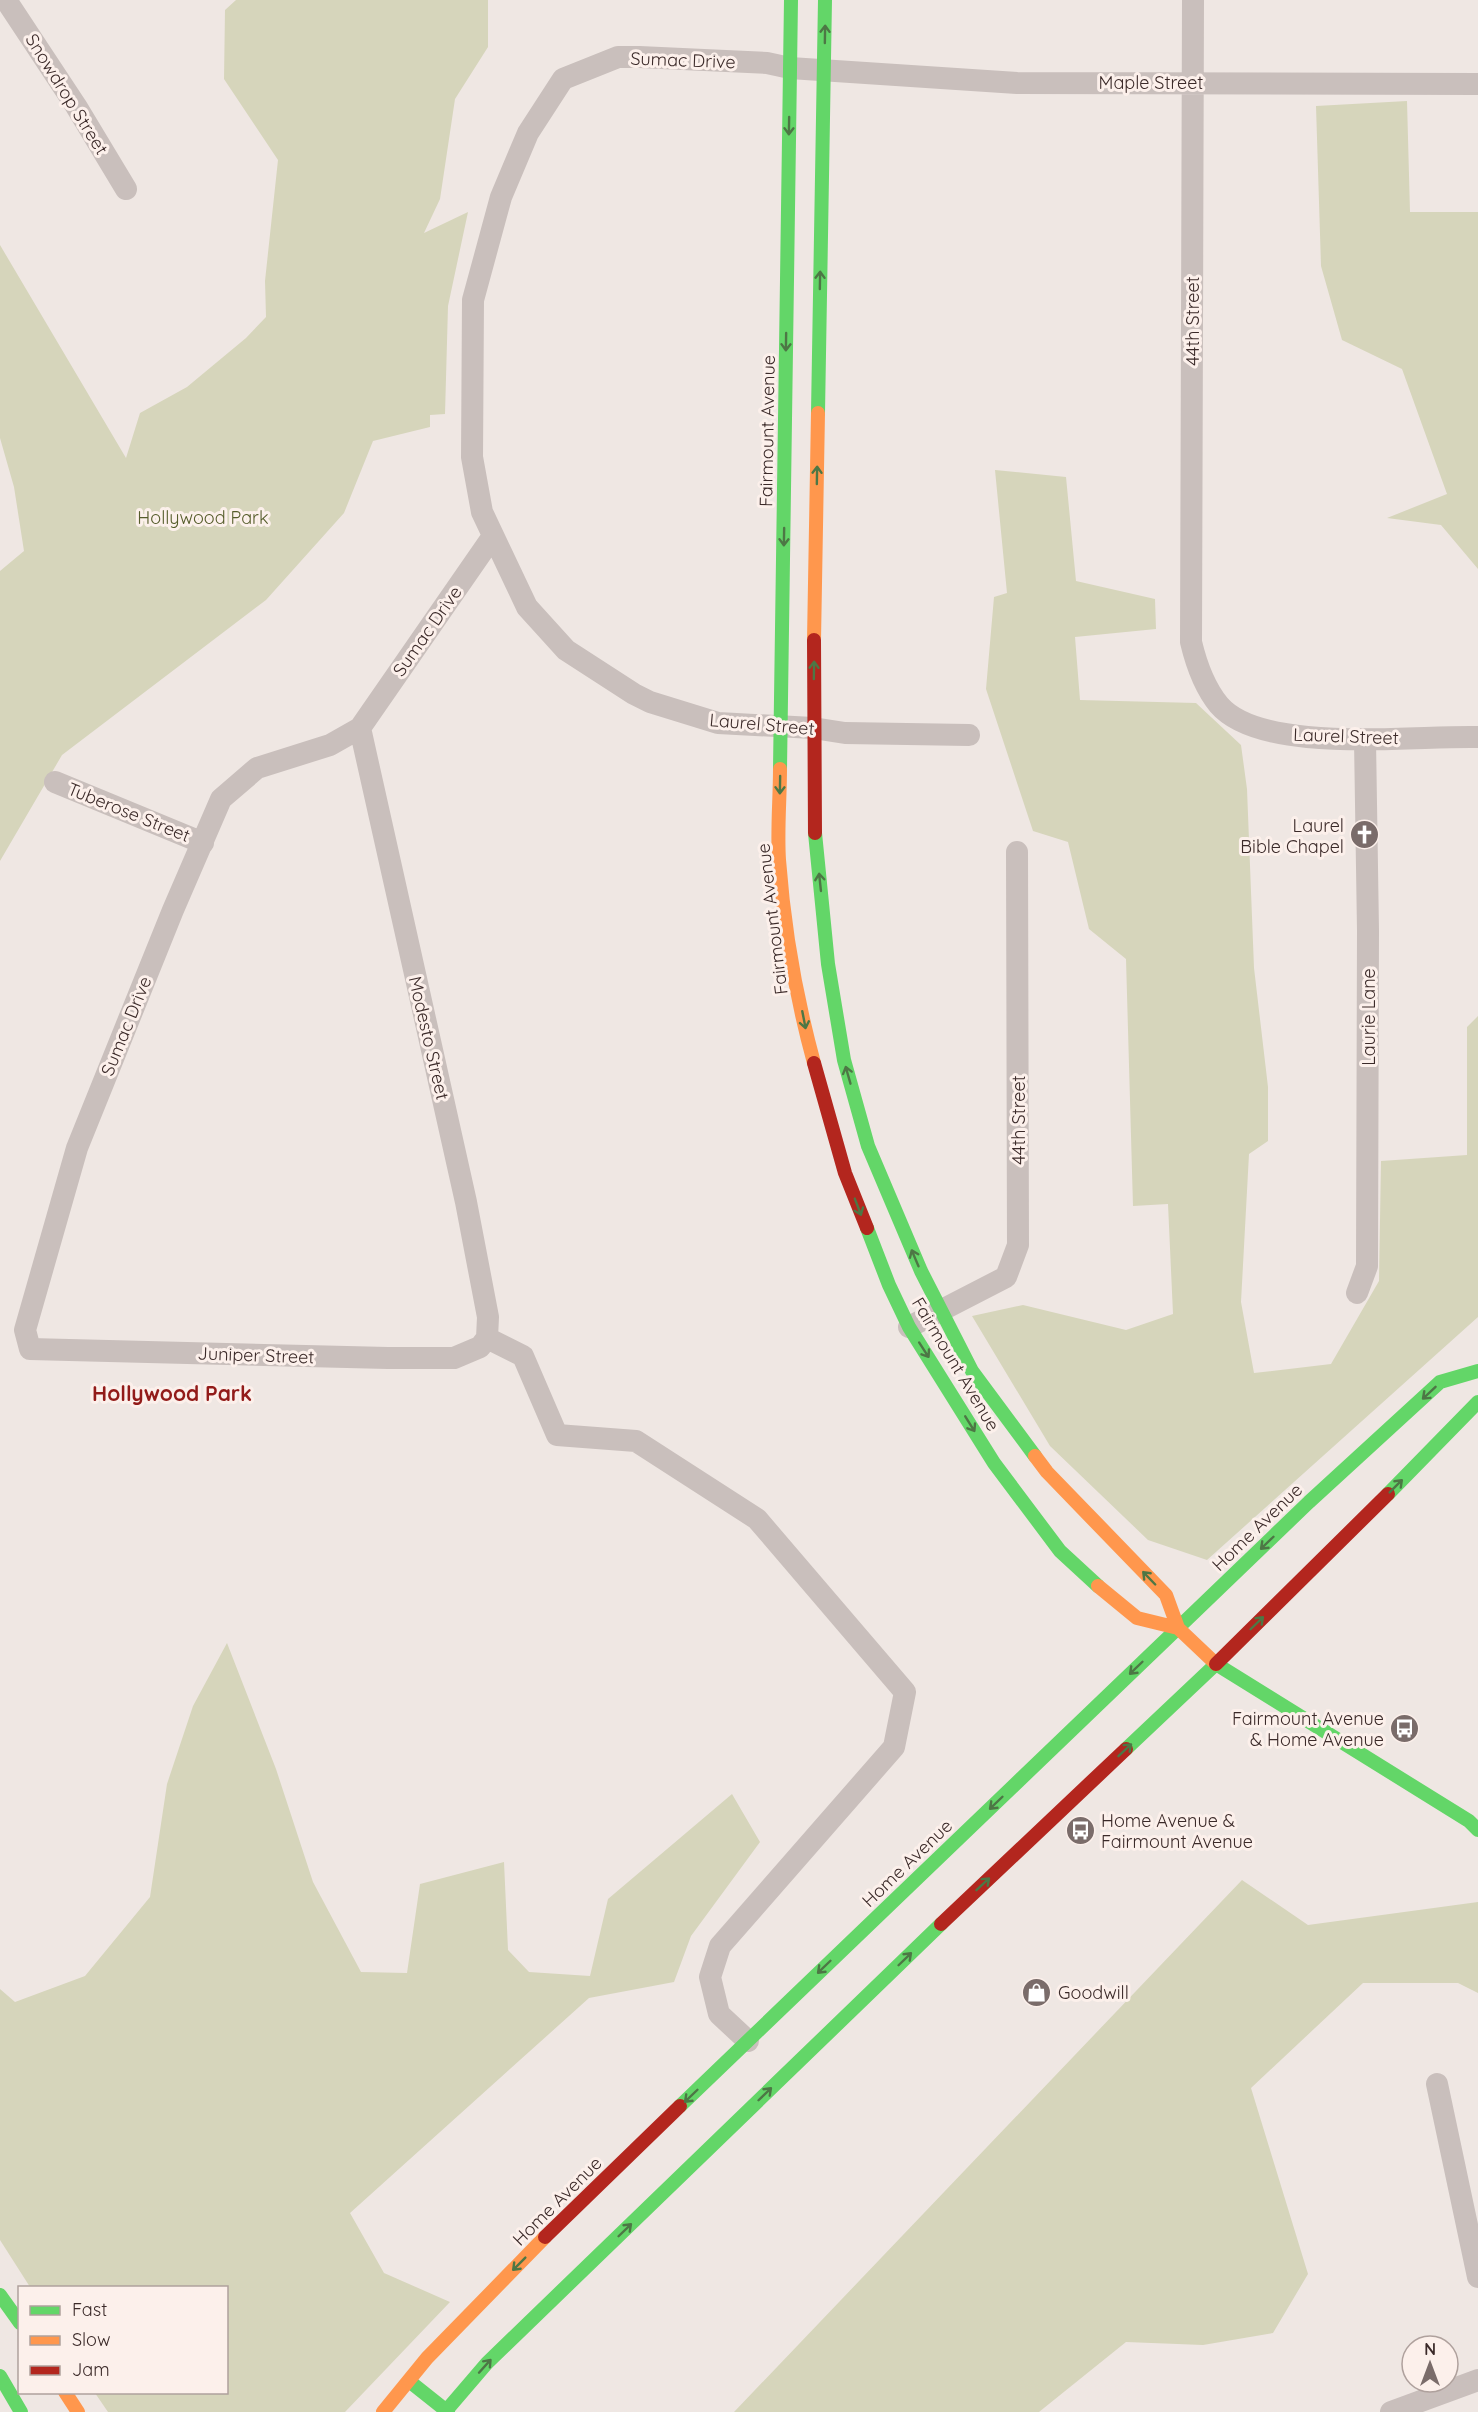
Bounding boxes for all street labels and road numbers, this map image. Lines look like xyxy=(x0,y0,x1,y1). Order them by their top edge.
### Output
street label: Snowdrop Street xyxy=(21,29,113,159)
street label: Sumac Drive xyxy=(630,47,736,73)
street label: Maple Street xyxy=(1099,71,1203,94)
street label: 44th Street xyxy=(1181,276,1204,366)
street label: Fairmount Avenue xyxy=(754,355,780,507)
street label: Sumac Drive xyxy=(387,581,467,681)
street label: Laurel Street xyxy=(708,708,816,740)
street label: Laurel Street xyxy=(1293,723,1399,749)
street label: Tuberose Street xyxy=(64,777,194,847)
street label: Fairmount Avenue xyxy=(751,842,793,996)
street label: Laurie Lane xyxy=(1357,968,1380,1066)
street label: Sumac Drive xyxy=(96,973,156,1079)
street label: Modesto Street xyxy=(404,974,454,1102)
street label: 44th Street xyxy=(1007,1075,1030,1165)
street label: Fairmount Avenue xyxy=(907,1293,1005,1435)
street label: Juniper Street xyxy=(197,1341,315,1369)
street label: Home Avenue xyxy=(1207,1478,1307,1576)
street label: Home Avenue xyxy=(857,1814,957,1912)
street label: Home Avenue xyxy=(508,2152,606,2250)

